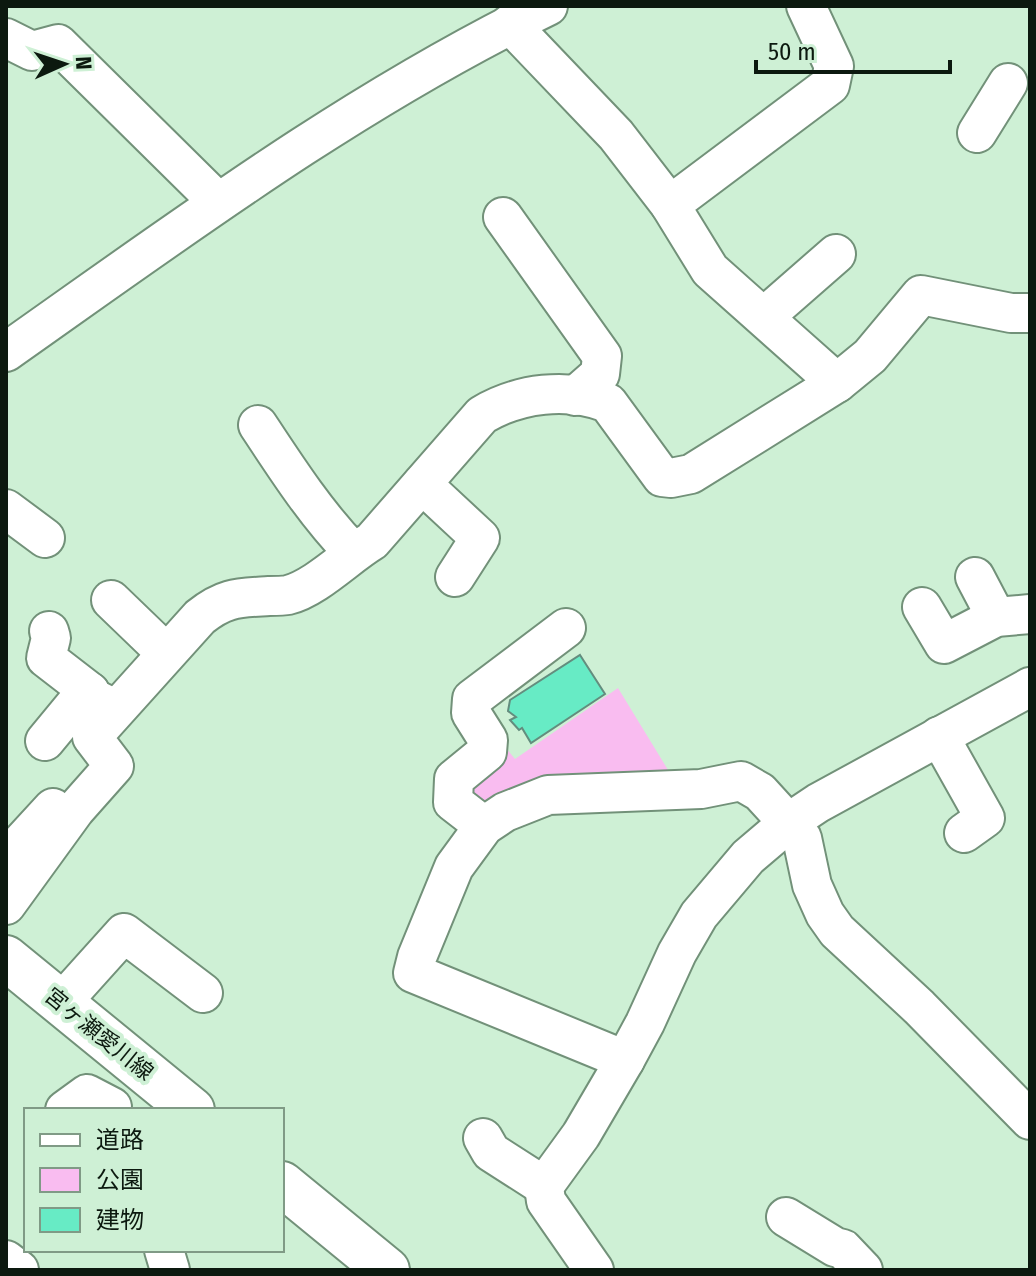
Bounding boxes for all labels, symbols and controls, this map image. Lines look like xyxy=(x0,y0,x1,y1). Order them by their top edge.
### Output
north arrow xyxy=(24,24,104,104)
scale bar xyxy=(756,24,950,74)
text: 50 m xyxy=(768,38,816,66)
text: N xyxy=(70,56,97,70)
street label: 宮ヶ瀬愛川線 xyxy=(39,982,159,1086)
legend xyxy=(24,1108,284,1252)
text: 道路 xyxy=(96,1126,144,1154)
text: 公園 xyxy=(96,1166,144,1194)
text: 建物 xyxy=(96,1206,144,1234)

